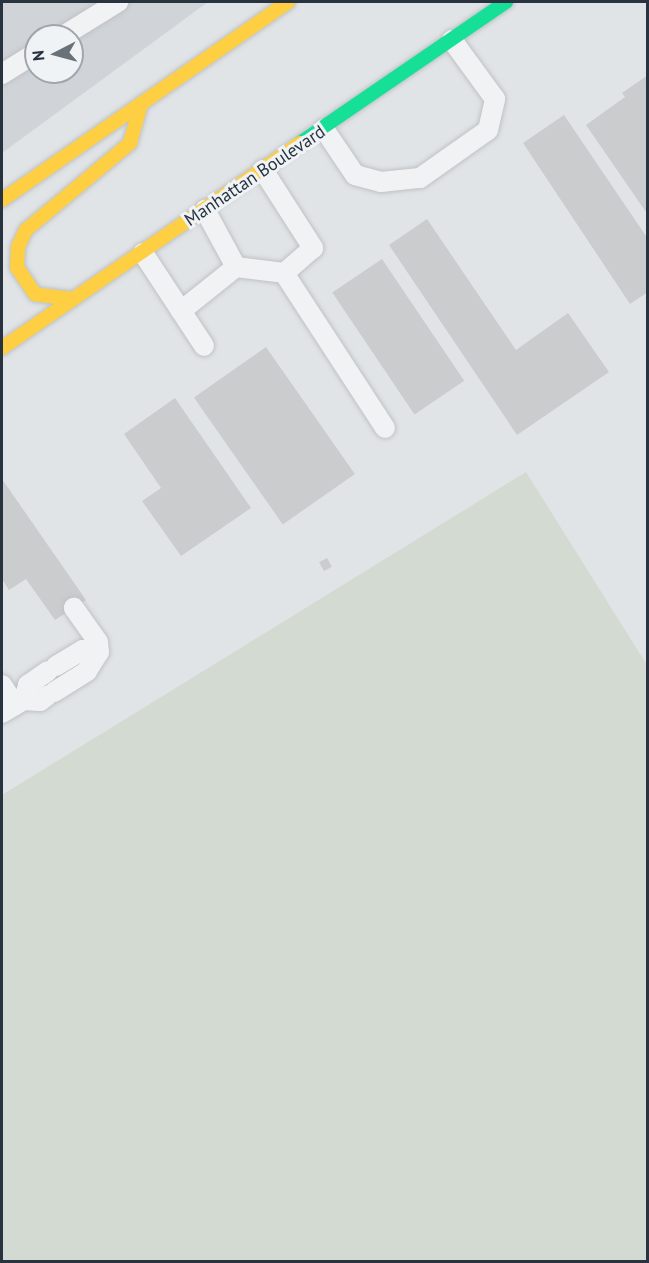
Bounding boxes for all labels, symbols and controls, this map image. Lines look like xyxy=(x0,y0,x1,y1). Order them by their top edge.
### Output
north arrow xyxy=(24,24,84,84)
text: N xyxy=(28,49,49,62)
street label: Manhattan Boulevard xyxy=(181,121,329,231)

